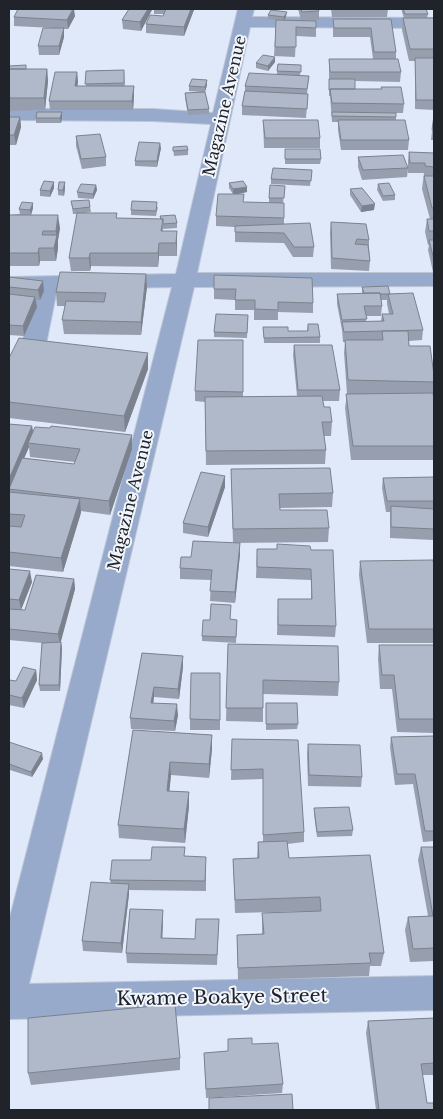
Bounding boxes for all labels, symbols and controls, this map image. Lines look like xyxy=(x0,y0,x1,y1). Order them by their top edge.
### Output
street label: Magazine Avenue xyxy=(198,33,250,179)
street label: Magazine Avenue xyxy=(103,428,157,572)
street label: Kwame Boakye Street xyxy=(116,984,329,1010)

